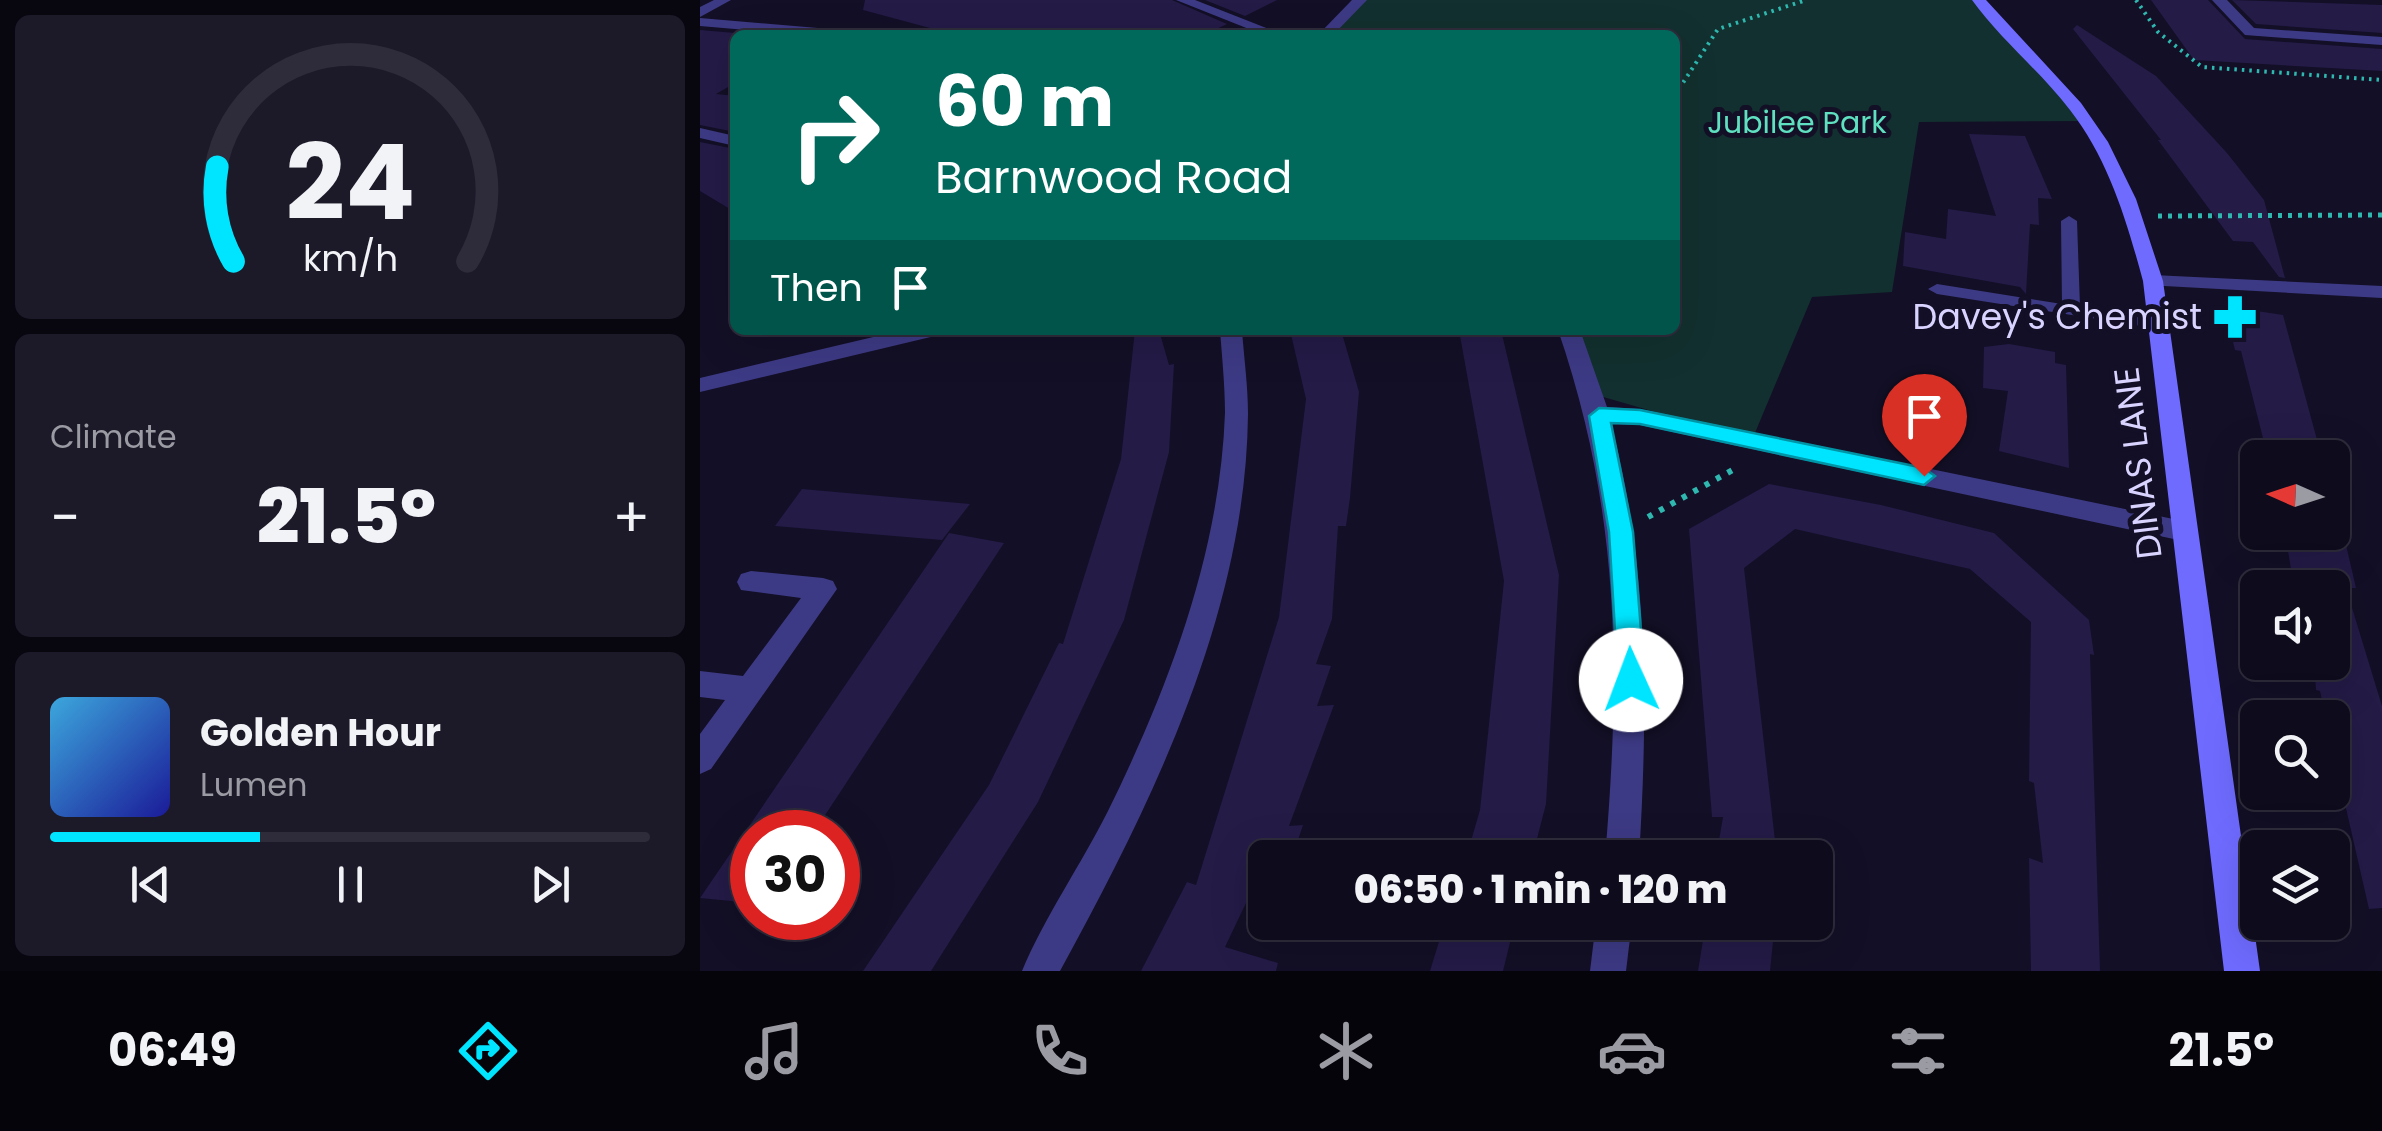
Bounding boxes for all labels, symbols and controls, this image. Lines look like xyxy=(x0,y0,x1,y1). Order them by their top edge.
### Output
text: 60 m xyxy=(935,52,1114,151)
icon: right xyxy=(770,70,900,200)
park label: Jubilee Park xyxy=(1707,101,1887,144)
text: 24 xyxy=(285,110,415,255)
text: Barnwood Road xyxy=(935,146,1293,209)
text: km/h xyxy=(302,233,398,284)
icon: arrive xyxy=(883,260,938,315)
text: Then xyxy=(770,261,863,314)
place label: Davey's Chemist xyxy=(1913,292,2202,341)
pharmacy icon: Davey's Chemist xyxy=(2211,293,2259,341)
street label: DINAS LANE xyxy=(2101,364,2174,562)
pin xyxy=(1882,374,1967,477)
icon: arrive xyxy=(1897,389,1952,444)
text: Climate xyxy=(50,414,177,459)
north arrow xyxy=(2240,440,2350,550)
map controls xyxy=(2240,440,2350,940)
text: 21.5° xyxy=(257,464,436,569)
text: − xyxy=(50,479,80,556)
text: + xyxy=(612,479,650,556)
button: sound xyxy=(2240,570,2350,680)
position arrow xyxy=(1579,628,1683,732)
button: search xyxy=(2240,700,2350,810)
text: Golden Hour xyxy=(200,706,441,759)
text: Lumen xyxy=(200,762,308,807)
speed limit sign: 30 xyxy=(730,810,860,940)
button: layers xyxy=(2240,830,2350,940)
icon: previous xyxy=(123,857,178,912)
icon: pause xyxy=(323,857,378,912)
icon: next xyxy=(523,857,578,912)
text: 06:50 · 1 min · 120 m xyxy=(1354,863,1727,916)
icon: directions xyxy=(453,1016,523,1086)
icon: music xyxy=(739,1016,809,1086)
icon: phone xyxy=(1025,1016,1095,1086)
icon: climate xyxy=(1311,1016,1381,1086)
icon: car xyxy=(1597,1016,1667,1086)
icon: filters xyxy=(1883,1016,1953,1086)
text: 06:49 xyxy=(108,1019,237,1082)
text: 21.5° xyxy=(2169,1019,2274,1082)

